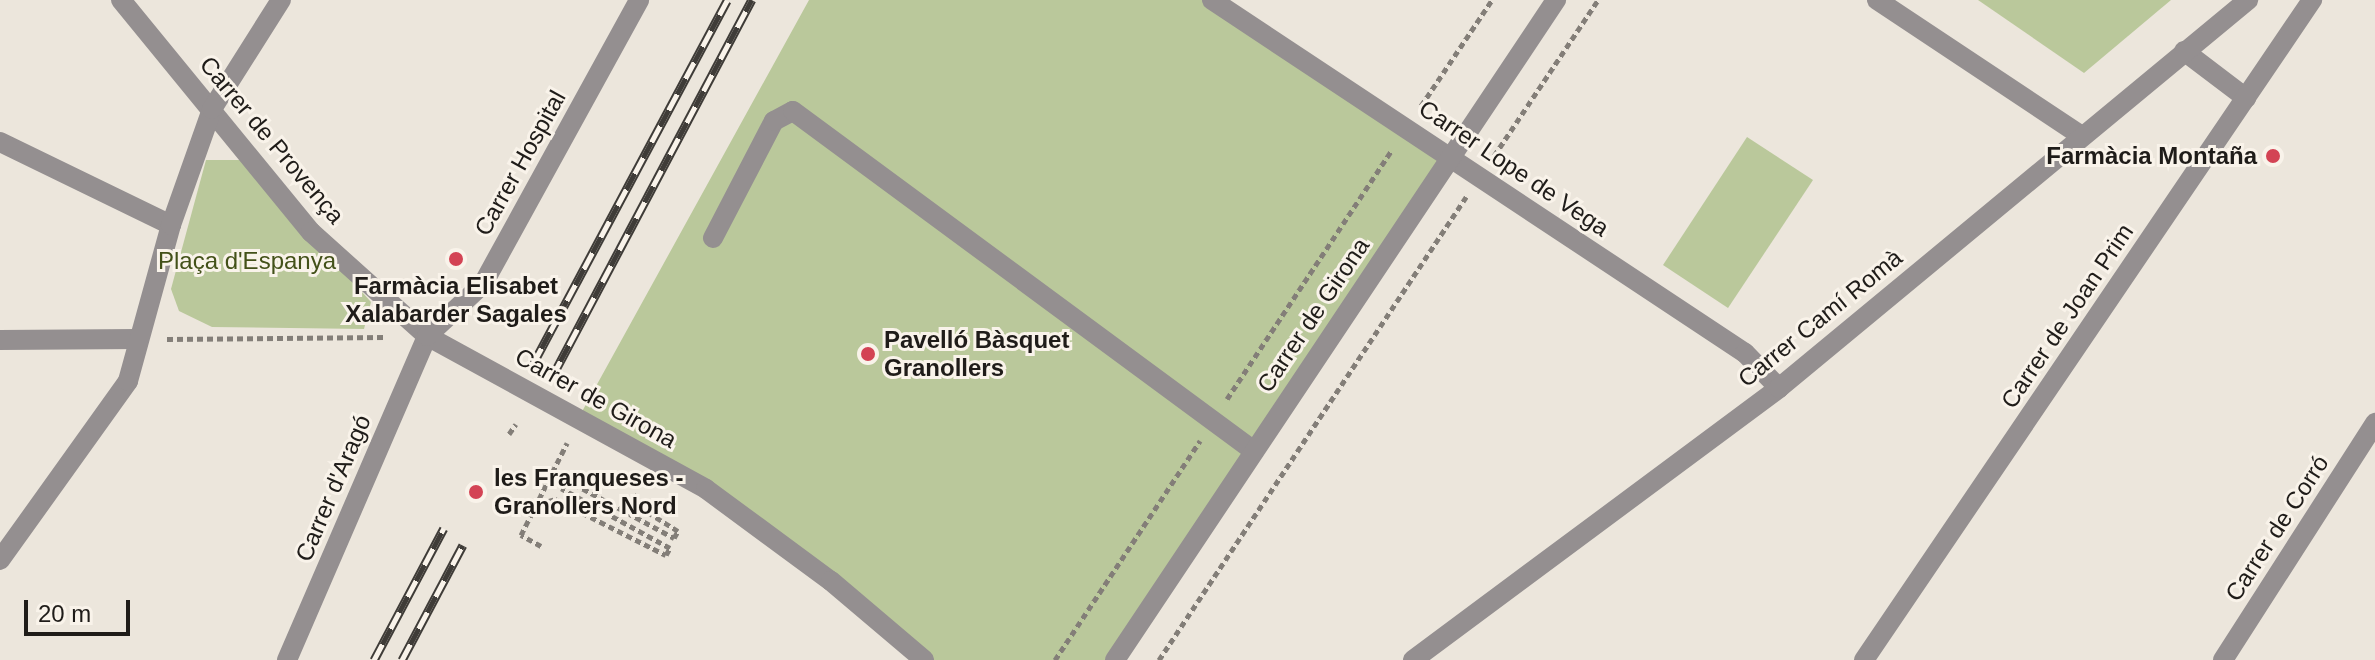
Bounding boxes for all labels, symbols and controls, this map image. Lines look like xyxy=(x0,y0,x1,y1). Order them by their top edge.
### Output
street label: Carrer de Provença xyxy=(194,51,350,229)
street label: Carrer Hospital xyxy=(468,85,572,241)
street label: Carrer Lope de Vega xyxy=(1414,94,1614,242)
place label: Farmàcia Montaña xyxy=(2046,142,2257,170)
marker: Farmàcia Montaña xyxy=(2264,147,2282,165)
street label: Carrer de Joan Prim xyxy=(1995,218,2139,414)
street label: Carrer de Girona xyxy=(1251,232,1375,398)
street label: Carrer Camí Romà xyxy=(1732,243,1908,393)
park label: Plaça d'Espanya xyxy=(158,247,336,275)
marker: Farmàcia Elisabet Xalabarder Sagales xyxy=(447,250,465,268)
place label: Farmàcia Elisabet Xalabarder Sagales xyxy=(345,272,567,328)
place label: Pavelló Bàsquet Granollers xyxy=(884,326,1069,382)
street label: Carrer de Girona xyxy=(510,342,682,454)
marker: Pavelló Bàsquet Granollers xyxy=(859,345,877,363)
street label: Carrer d'Aragó xyxy=(289,410,377,566)
street label: Carrer de Corró xyxy=(2219,450,2335,606)
place label: les Franqueses - Granollers Nord xyxy=(494,464,683,520)
marker: les Franqueses - Granollers Nord xyxy=(465,481,487,503)
scale bar xyxy=(28,584,134,634)
text: 20 m xyxy=(38,600,91,627)

